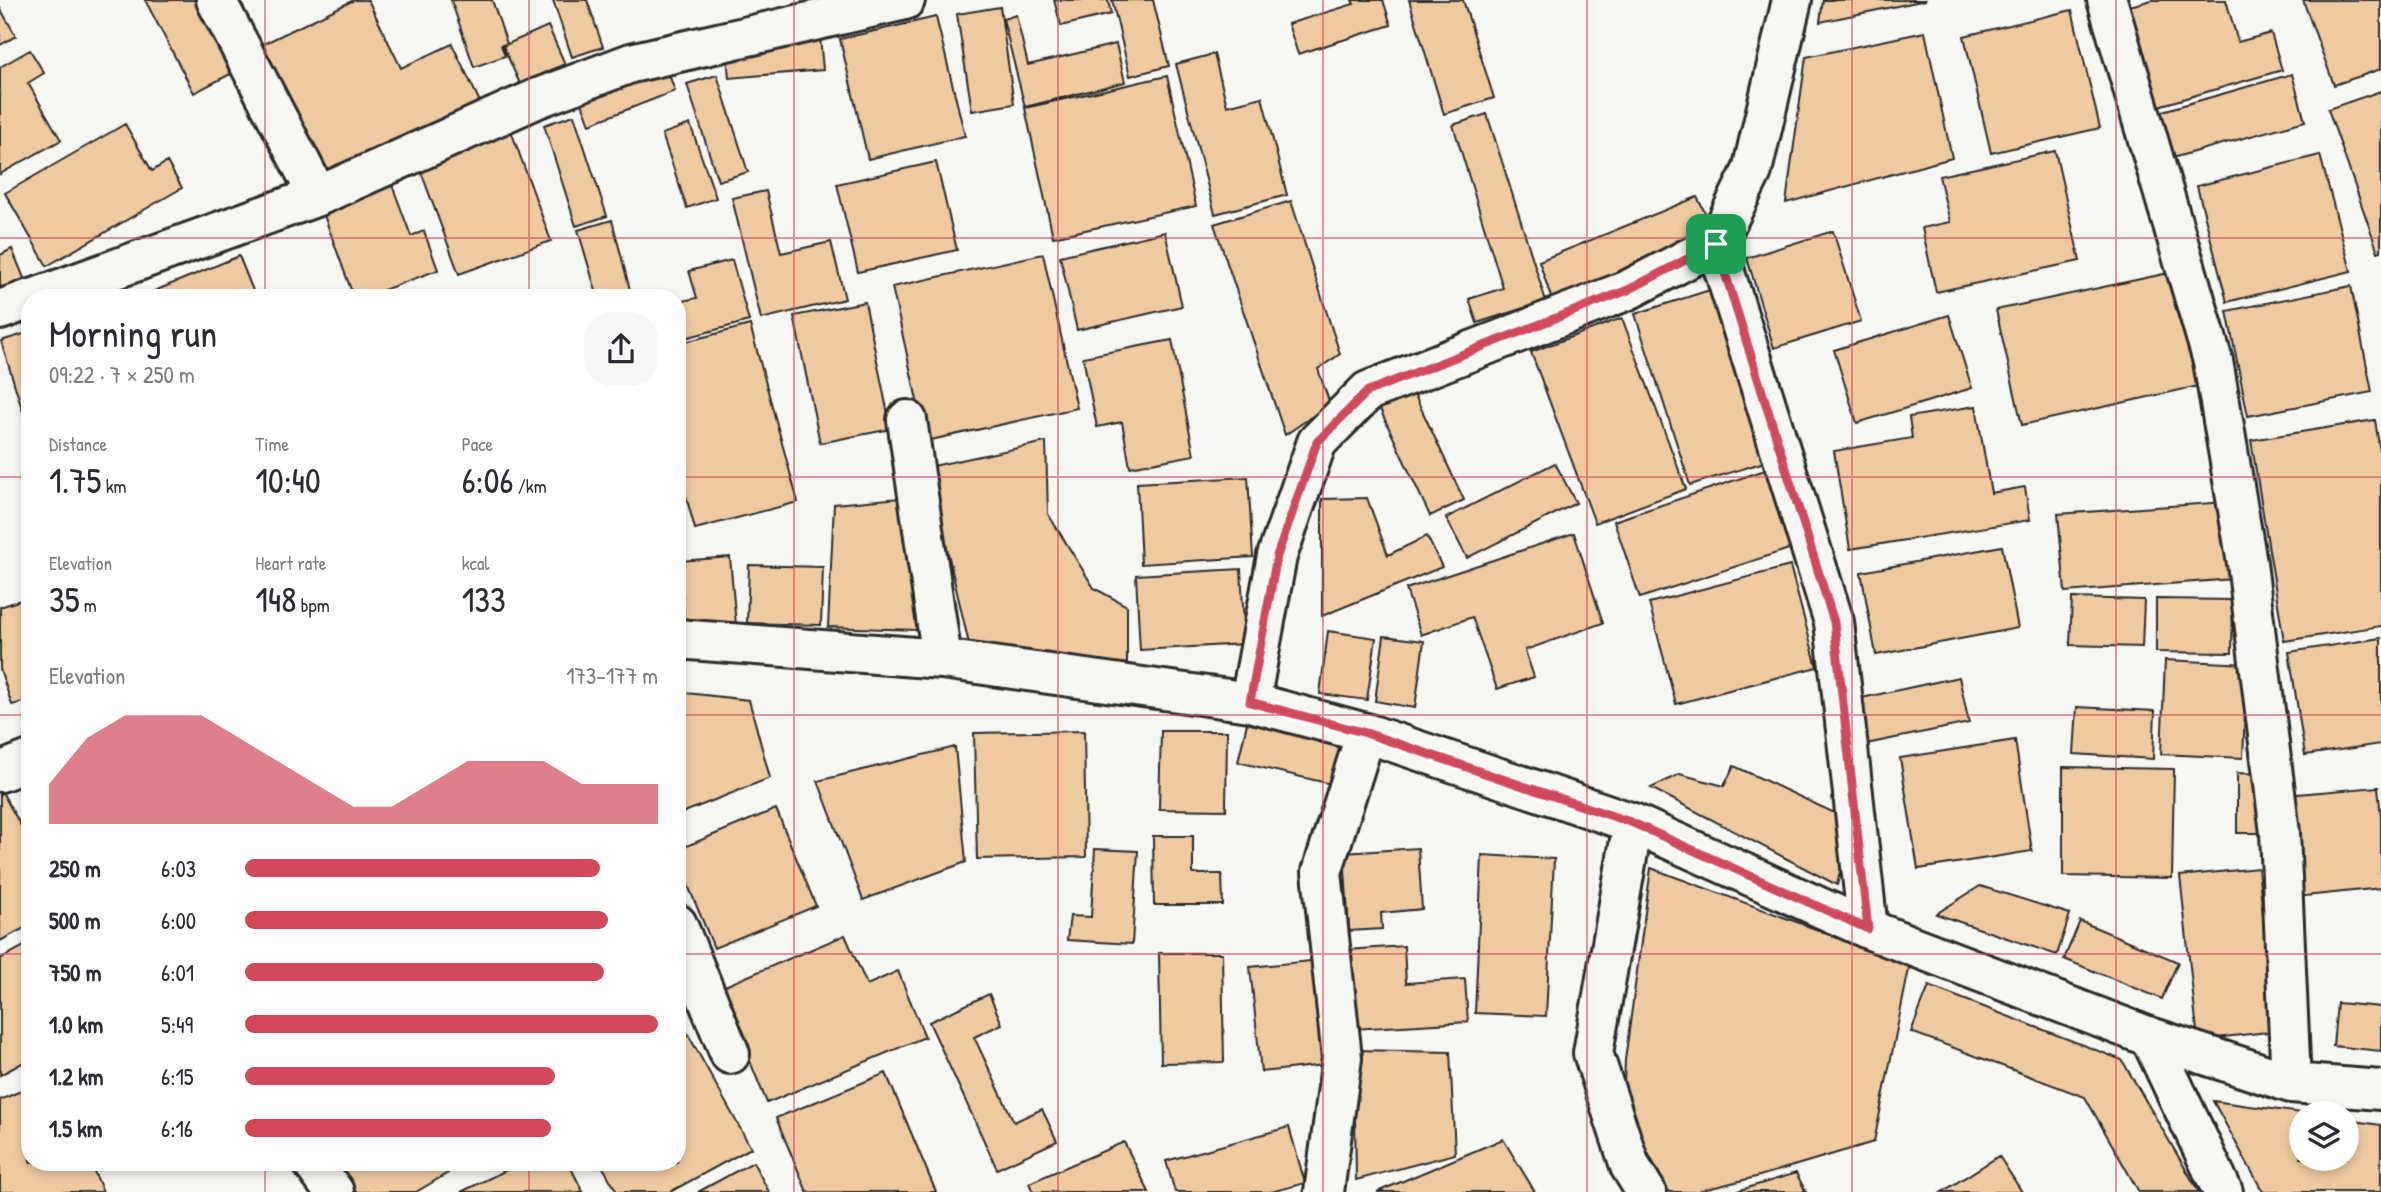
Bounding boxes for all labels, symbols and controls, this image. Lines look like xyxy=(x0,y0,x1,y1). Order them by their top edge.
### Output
pin xyxy=(1686,214,1746,274)
icon: arrive xyxy=(1697,225,1735,263)
text: Morning run xyxy=(49,307,217,359)
button: share xyxy=(584,312,658,386)
text: 09:22 · 7 × 250 m xyxy=(49,359,195,390)
text: Distance xyxy=(49,431,107,457)
text: Time xyxy=(255,431,289,457)
text: Pace xyxy=(462,431,493,457)
text: 1.75 xyxy=(49,457,101,504)
text: 10:40 xyxy=(255,457,321,504)
text: 6:06 xyxy=(462,457,513,504)
text: km xyxy=(101,473,127,499)
text: /km xyxy=(513,473,547,499)
text: Elevation xyxy=(49,550,112,576)
text: Heart rate xyxy=(255,550,326,576)
text: kcal xyxy=(462,550,489,576)
text: 35 xyxy=(49,576,80,623)
text: 148 xyxy=(255,576,296,623)
text: 133 xyxy=(462,576,506,623)
text: m xyxy=(80,592,97,618)
text: bpm xyxy=(296,592,330,618)
text: Elevation xyxy=(49,660,125,691)
text: 173–177 m xyxy=(566,660,658,691)
text: 250 m xyxy=(49,853,101,884)
text: 6:03 xyxy=(161,853,196,884)
text: 500 m xyxy=(49,905,100,936)
text: 6:00 xyxy=(161,905,196,936)
text: 750 m xyxy=(49,957,101,988)
text: 6:01 xyxy=(161,957,194,988)
text: 1.0 km xyxy=(49,1009,103,1040)
text: 5:49 xyxy=(161,1009,193,1040)
text: 1.2 km xyxy=(49,1061,104,1092)
text: 6:15 xyxy=(161,1061,194,1092)
map controls xyxy=(2289,1101,2359,1171)
button: layers xyxy=(2289,1101,2359,1171)
text: 1.5 km xyxy=(49,1113,102,1144)
text: 6:16 xyxy=(161,1113,193,1144)

